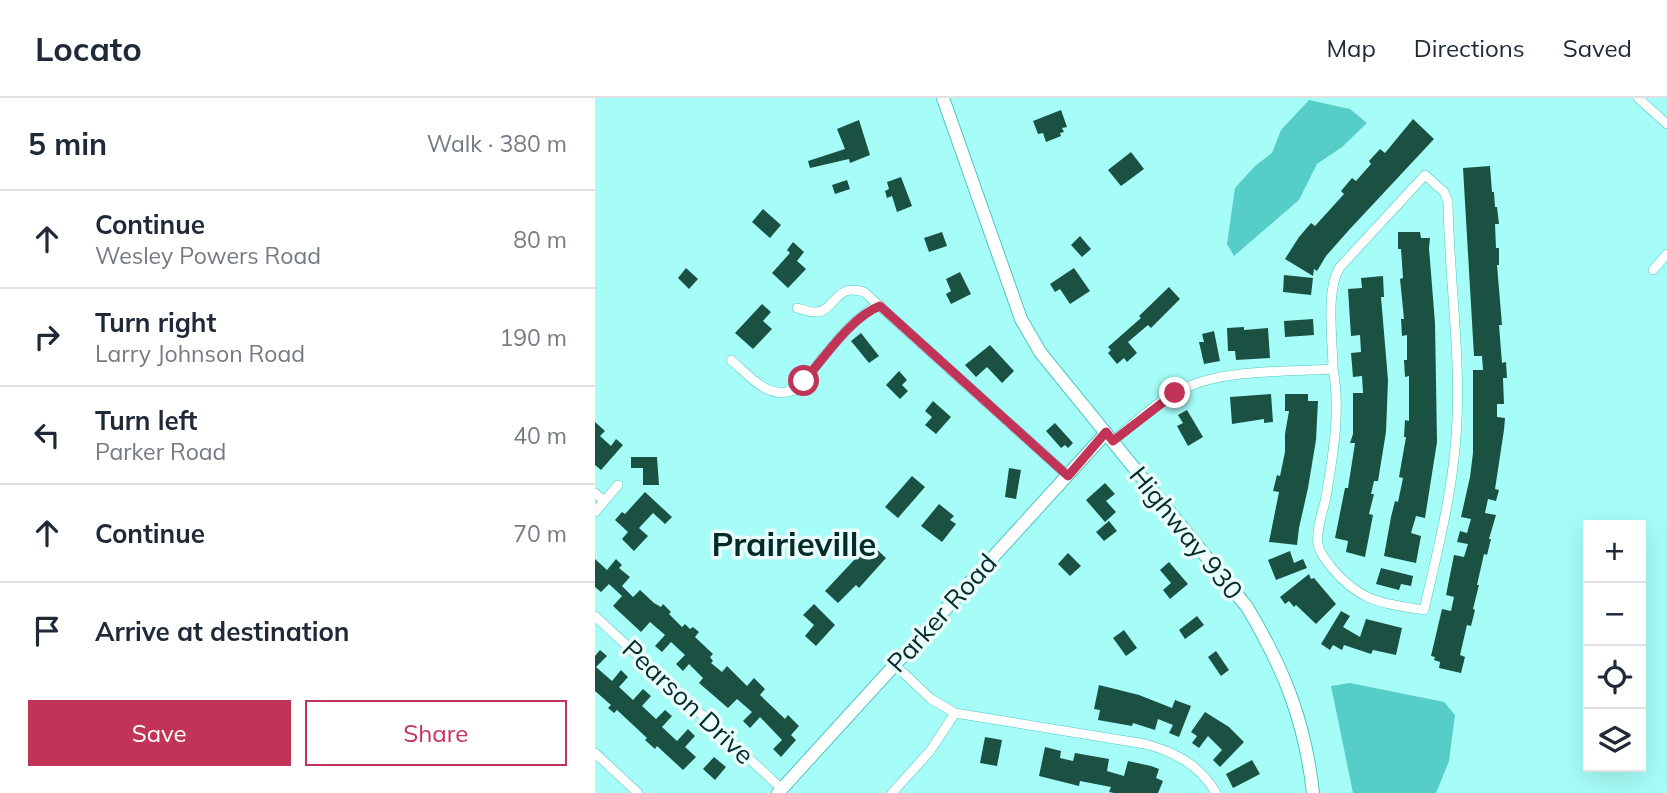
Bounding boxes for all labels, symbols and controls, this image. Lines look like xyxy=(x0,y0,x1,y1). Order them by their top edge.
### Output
text: Locato xyxy=(35,28,142,69)
text: Map xyxy=(1326,33,1376,63)
text: Directions xyxy=(1414,33,1525,63)
text: Saved xyxy=(1563,33,1632,63)
text: 5 min xyxy=(28,125,107,163)
text: Walk · 380 m xyxy=(427,129,567,158)
text: Continue xyxy=(95,208,205,241)
icon: ahead xyxy=(28,220,66,258)
text: 80 m xyxy=(513,225,567,254)
text: Wesley Powers Road xyxy=(95,241,321,270)
text: Turn right xyxy=(95,306,216,339)
icon: right xyxy=(28,318,66,356)
text: 190 m xyxy=(499,323,567,352)
text: Larry Johnson Road xyxy=(95,339,305,368)
route start xyxy=(788,365,819,396)
route end xyxy=(1159,377,1190,408)
text: Turn left xyxy=(95,404,197,437)
icon: left xyxy=(28,416,66,454)
text: 40 m xyxy=(513,421,567,450)
text: Parker Road xyxy=(95,437,226,466)
street label: Highway 930 xyxy=(1123,459,1250,606)
icon: ahead xyxy=(28,514,66,552)
text: Continue xyxy=(95,517,205,550)
text: 70 m xyxy=(513,519,567,548)
map controls xyxy=(1583,520,1646,772)
button: + xyxy=(1583,520,1646,583)
district label: Prairieville xyxy=(712,523,876,564)
street label: Parker Road xyxy=(880,546,1004,679)
button: − xyxy=(1583,583,1646,646)
icon: arrive xyxy=(28,612,66,650)
text: Arrive at destination xyxy=(95,615,350,648)
street label: Pearson Drive xyxy=(616,632,761,771)
button: locate xyxy=(1583,646,1646,709)
button: Save xyxy=(28,700,291,766)
button: Share xyxy=(305,700,567,766)
button: layers xyxy=(1583,709,1646,772)

